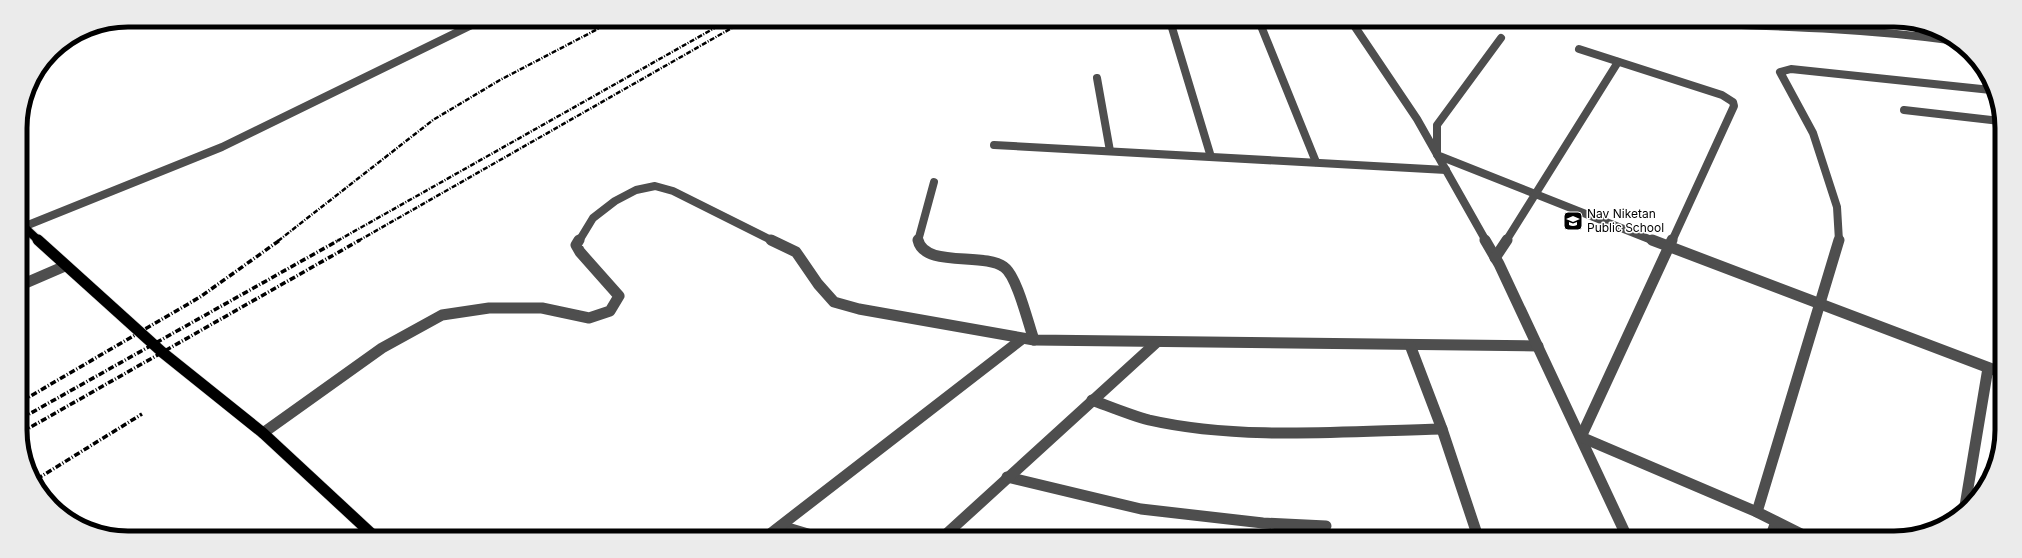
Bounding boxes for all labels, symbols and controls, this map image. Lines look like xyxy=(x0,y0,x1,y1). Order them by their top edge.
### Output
place label: Nav Niketan Public School xyxy=(1587,206,1664,235)
school or university icon: Nav Niketan Public School xyxy=(1562,210,1584,232)

